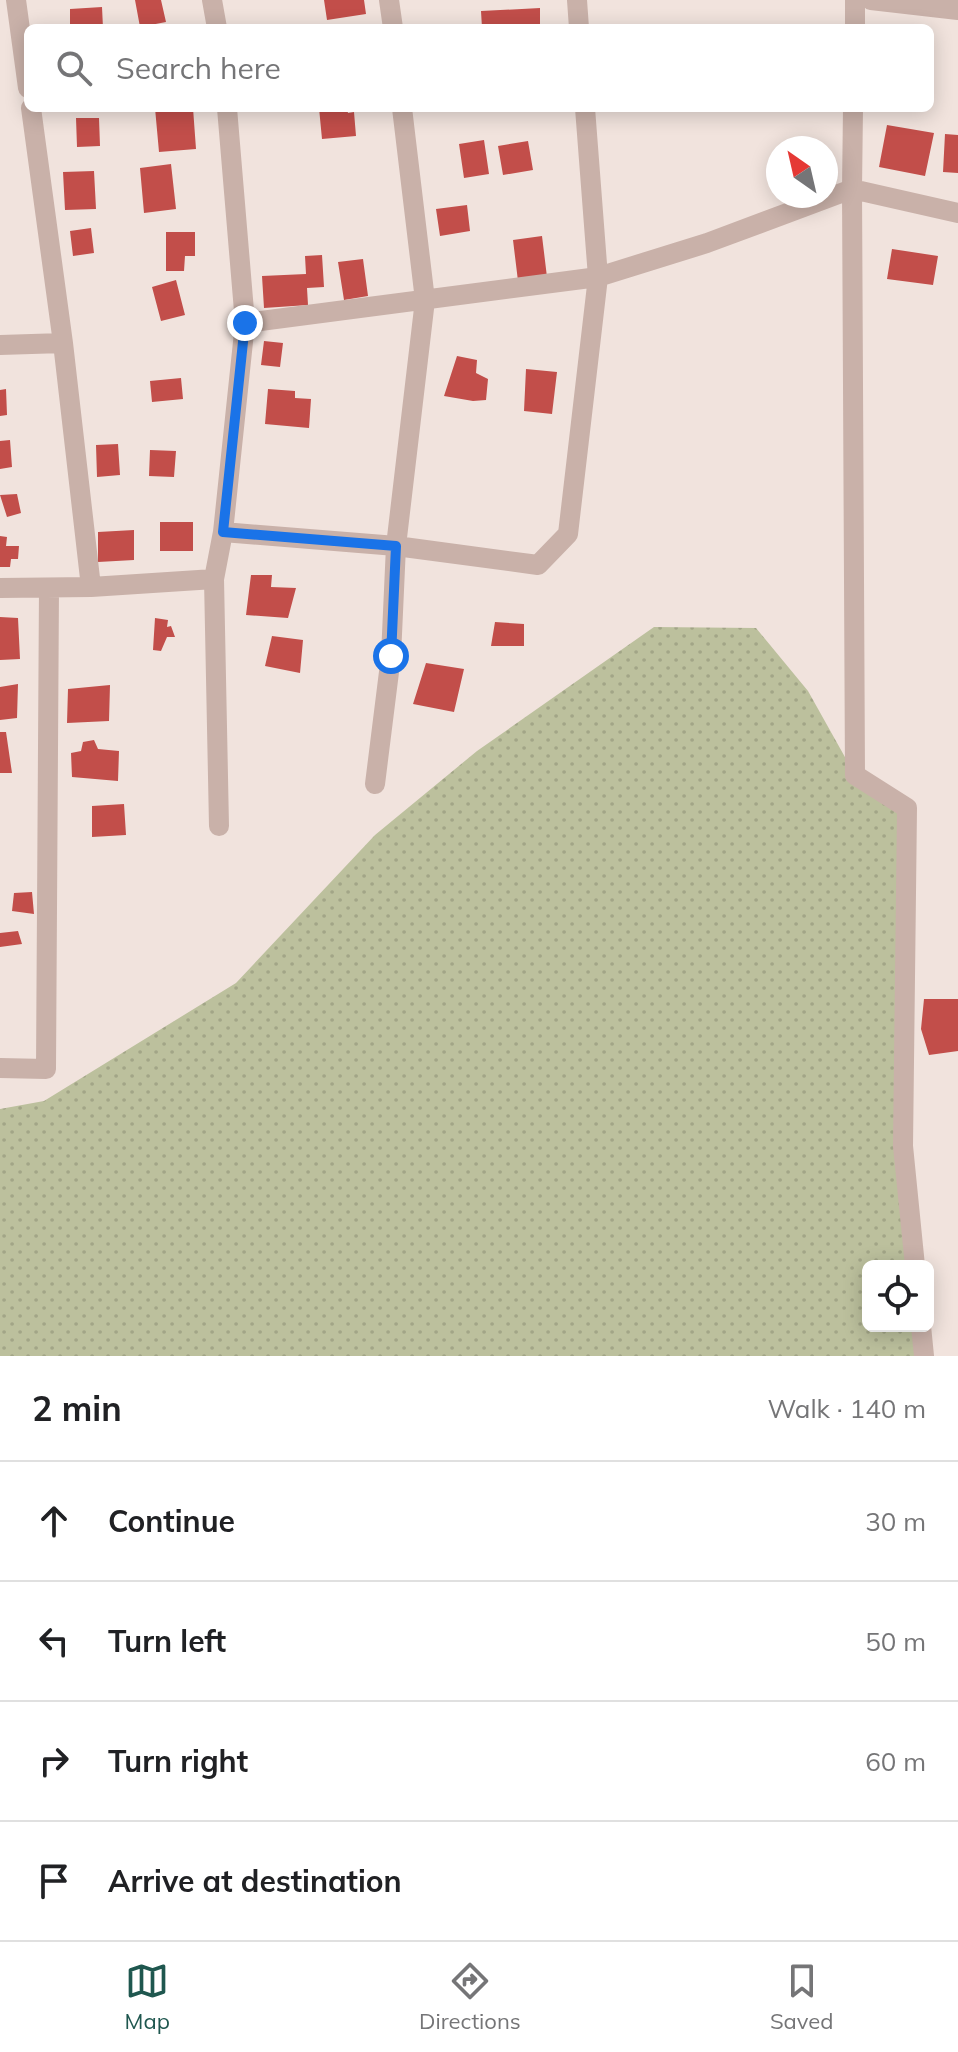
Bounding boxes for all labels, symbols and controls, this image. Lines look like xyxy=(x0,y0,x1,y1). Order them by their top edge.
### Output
search box xyxy=(24,24,934,112)
icon: search xyxy=(52,46,96,90)
text: Search here xyxy=(116,49,281,87)
north arrow xyxy=(766,136,838,208)
route end xyxy=(227,305,263,341)
route start xyxy=(373,638,409,674)
map controls xyxy=(862,1260,934,1332)
button: locate xyxy=(862,1260,934,1332)
text: 2 min xyxy=(32,1387,122,1430)
text: Walk · 140 m xyxy=(767,1392,926,1425)
icon: ahead xyxy=(32,1499,76,1543)
text: Continue xyxy=(108,1502,235,1540)
text: 30 m xyxy=(865,1505,926,1538)
icon: left xyxy=(32,1619,76,1663)
text: Turn left xyxy=(108,1622,226,1660)
text: 50 m xyxy=(865,1625,926,1658)
icon: right xyxy=(32,1739,76,1783)
text: Turn right xyxy=(108,1742,248,1780)
text: 60 m xyxy=(865,1745,926,1778)
icon: arrive xyxy=(32,1859,76,1903)
text: Arrive at destination xyxy=(108,1862,402,1900)
tab: Map xyxy=(125,1959,170,2035)
tab: Directions xyxy=(419,1959,521,2035)
tab: Saved xyxy=(770,1959,833,2035)

